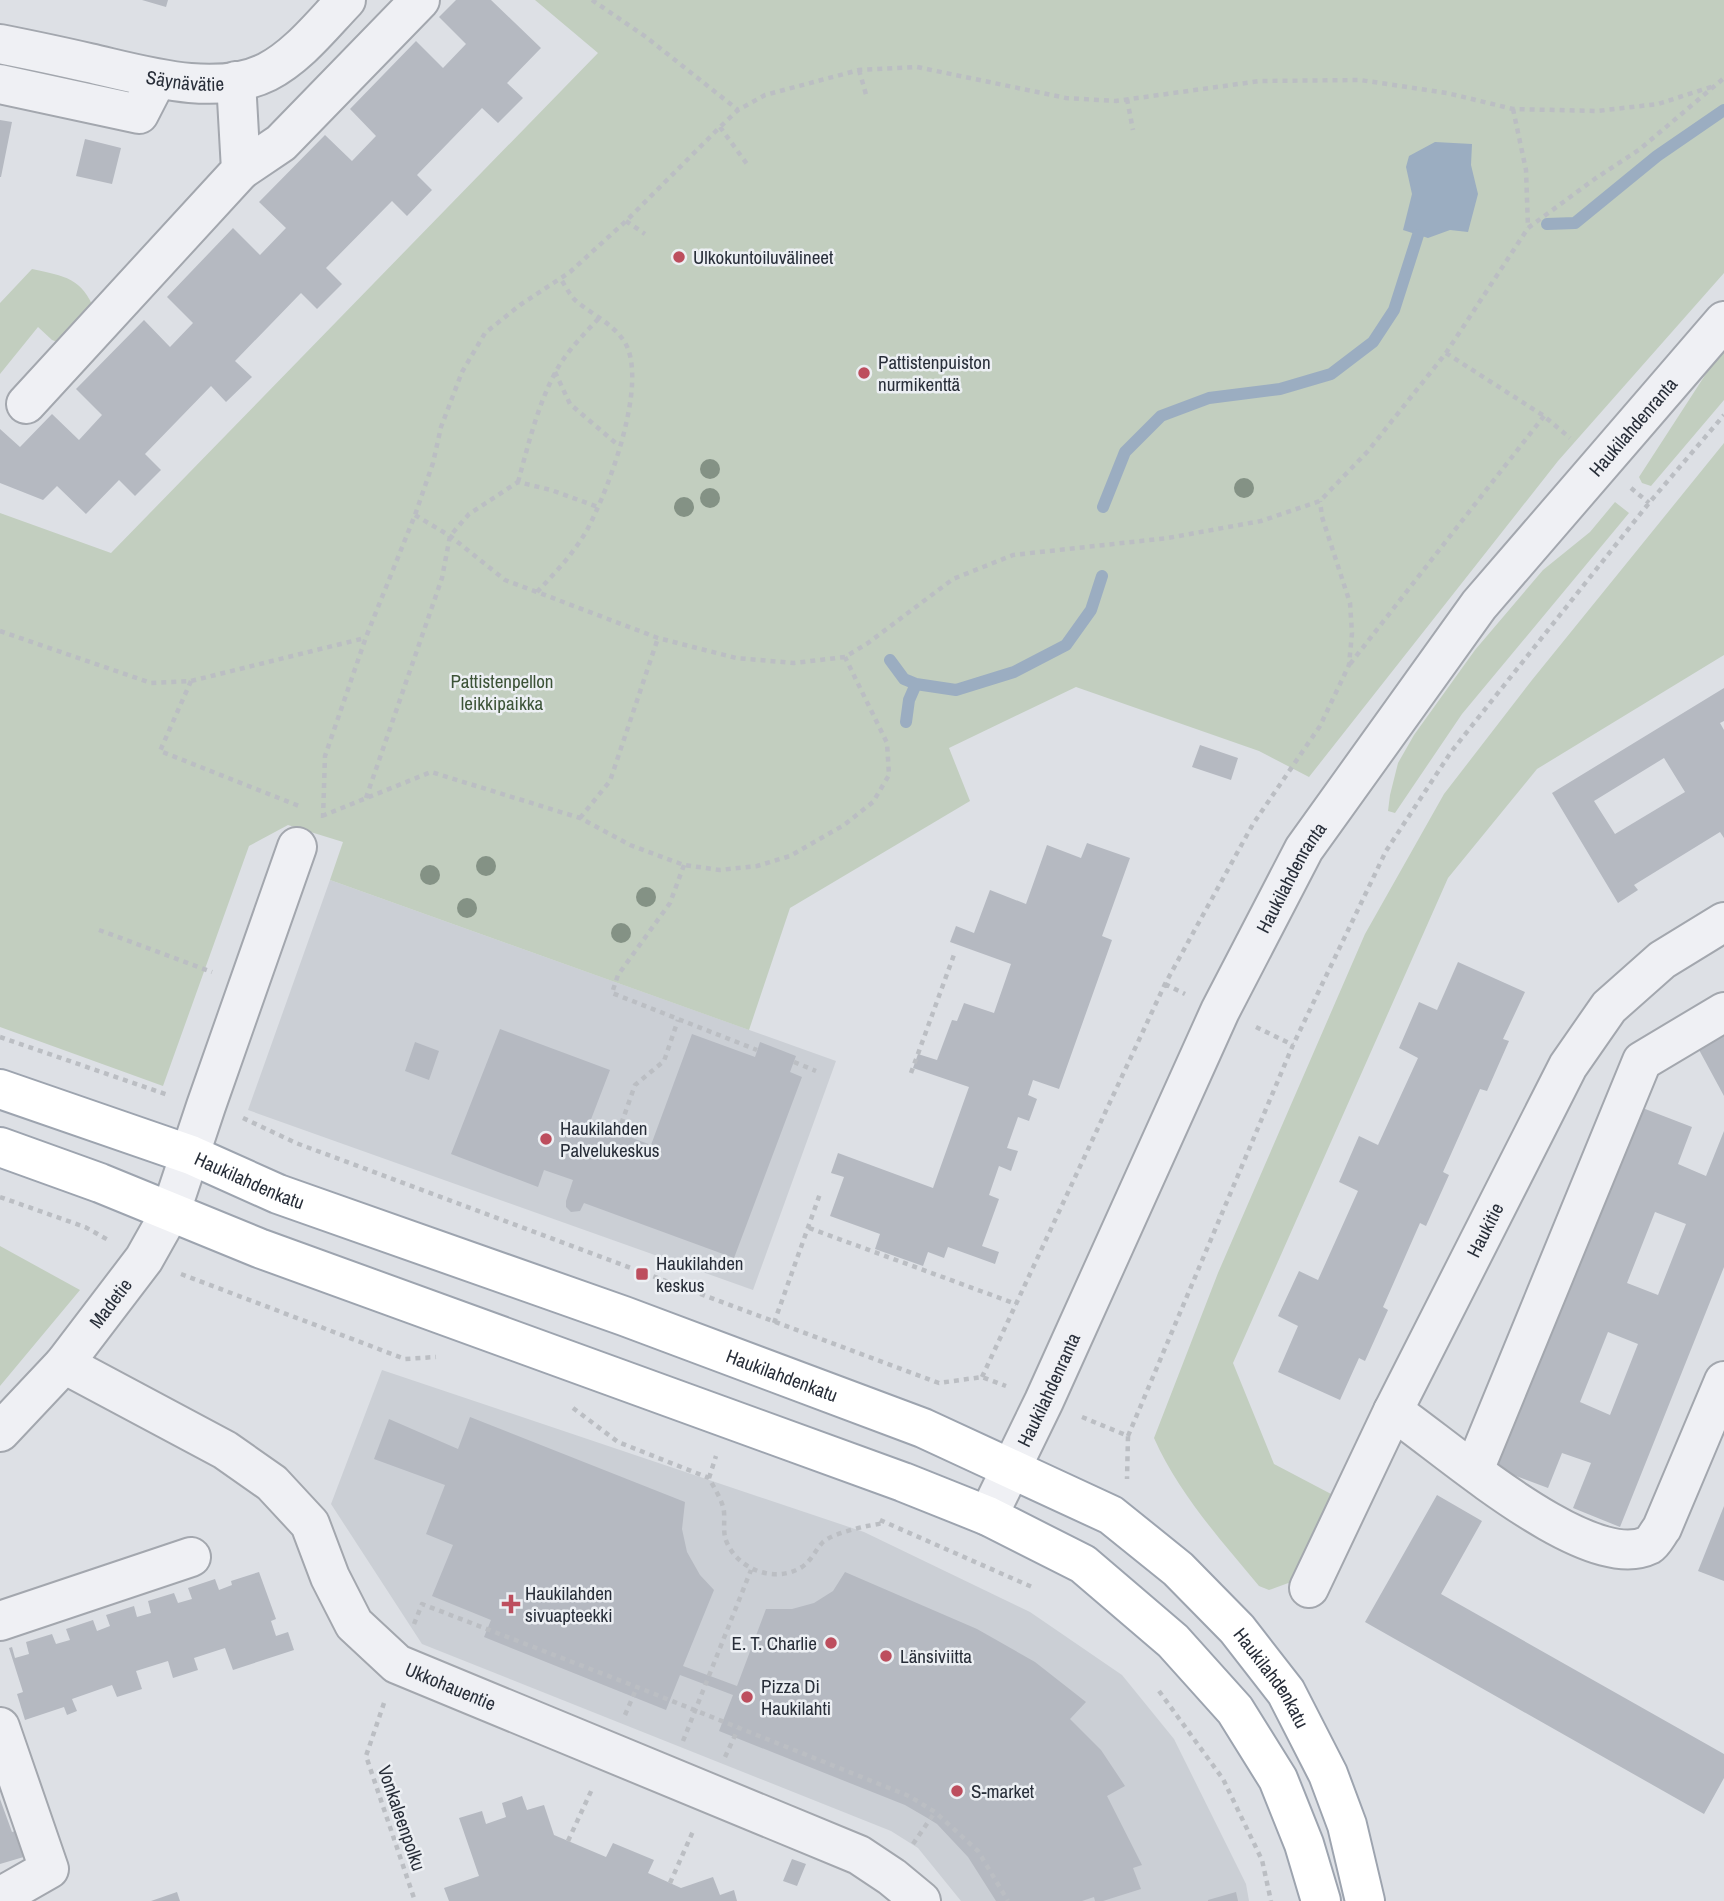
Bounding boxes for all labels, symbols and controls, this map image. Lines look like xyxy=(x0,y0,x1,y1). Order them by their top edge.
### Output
street label: Säynävätie xyxy=(144,64,225,97)
place label: Ulkokuntoiluvälineet xyxy=(693,244,834,270)
marker: Ulkokuntoiluvälineet xyxy=(671,249,687,265)
place label: Pattistenpuiston nurmikenttä xyxy=(878,349,991,397)
marker: Pattistenpuiston nurmikenttä xyxy=(856,365,872,381)
street label: Haukilahdenranta xyxy=(1583,371,1683,482)
park label: Pattistenpellon leikkipaikka xyxy=(450,668,554,716)
street label: Haukilahdenranta xyxy=(1250,817,1332,937)
place label: Haukilahden Palvelukeskus xyxy=(560,1115,660,1163)
marker: Haukilahden Palvelukeskus xyxy=(538,1131,554,1147)
street label: Haukilahdenkatu xyxy=(191,1145,308,1215)
street label: Haukitie xyxy=(1460,1198,1510,1262)
place label: Haukilahden keskus xyxy=(656,1250,743,1298)
marker: Haukilahden keskus xyxy=(634,1266,650,1282)
street label: Madetie xyxy=(83,1273,138,1333)
street label: Haukilahdenranta xyxy=(1011,1328,1086,1451)
street label: Haukilahdenkatu xyxy=(723,1342,841,1408)
place label: Haukilahden sivuapteekki xyxy=(525,1580,612,1628)
marker: Haukilahden sivuapteekki xyxy=(503,1596,519,1612)
street label: Haukilahdenkatu xyxy=(1228,1622,1315,1732)
place label: E. T. Charlie xyxy=(732,1630,817,1656)
marker: E. T. Charlie xyxy=(823,1635,839,1651)
place label: Länsiviitta xyxy=(900,1643,972,1669)
marker: Länsiviitta xyxy=(878,1648,894,1664)
street label: Ukkohauentie xyxy=(401,1656,500,1717)
place label: Pizza Di Haukilahti xyxy=(761,1673,831,1721)
marker: Pizza Di Haukilahti xyxy=(739,1689,755,1705)
street label: Vonkaleenpolku xyxy=(372,1762,432,1874)
place label: S-market xyxy=(971,1778,1035,1804)
marker: S-market xyxy=(949,1783,965,1799)

